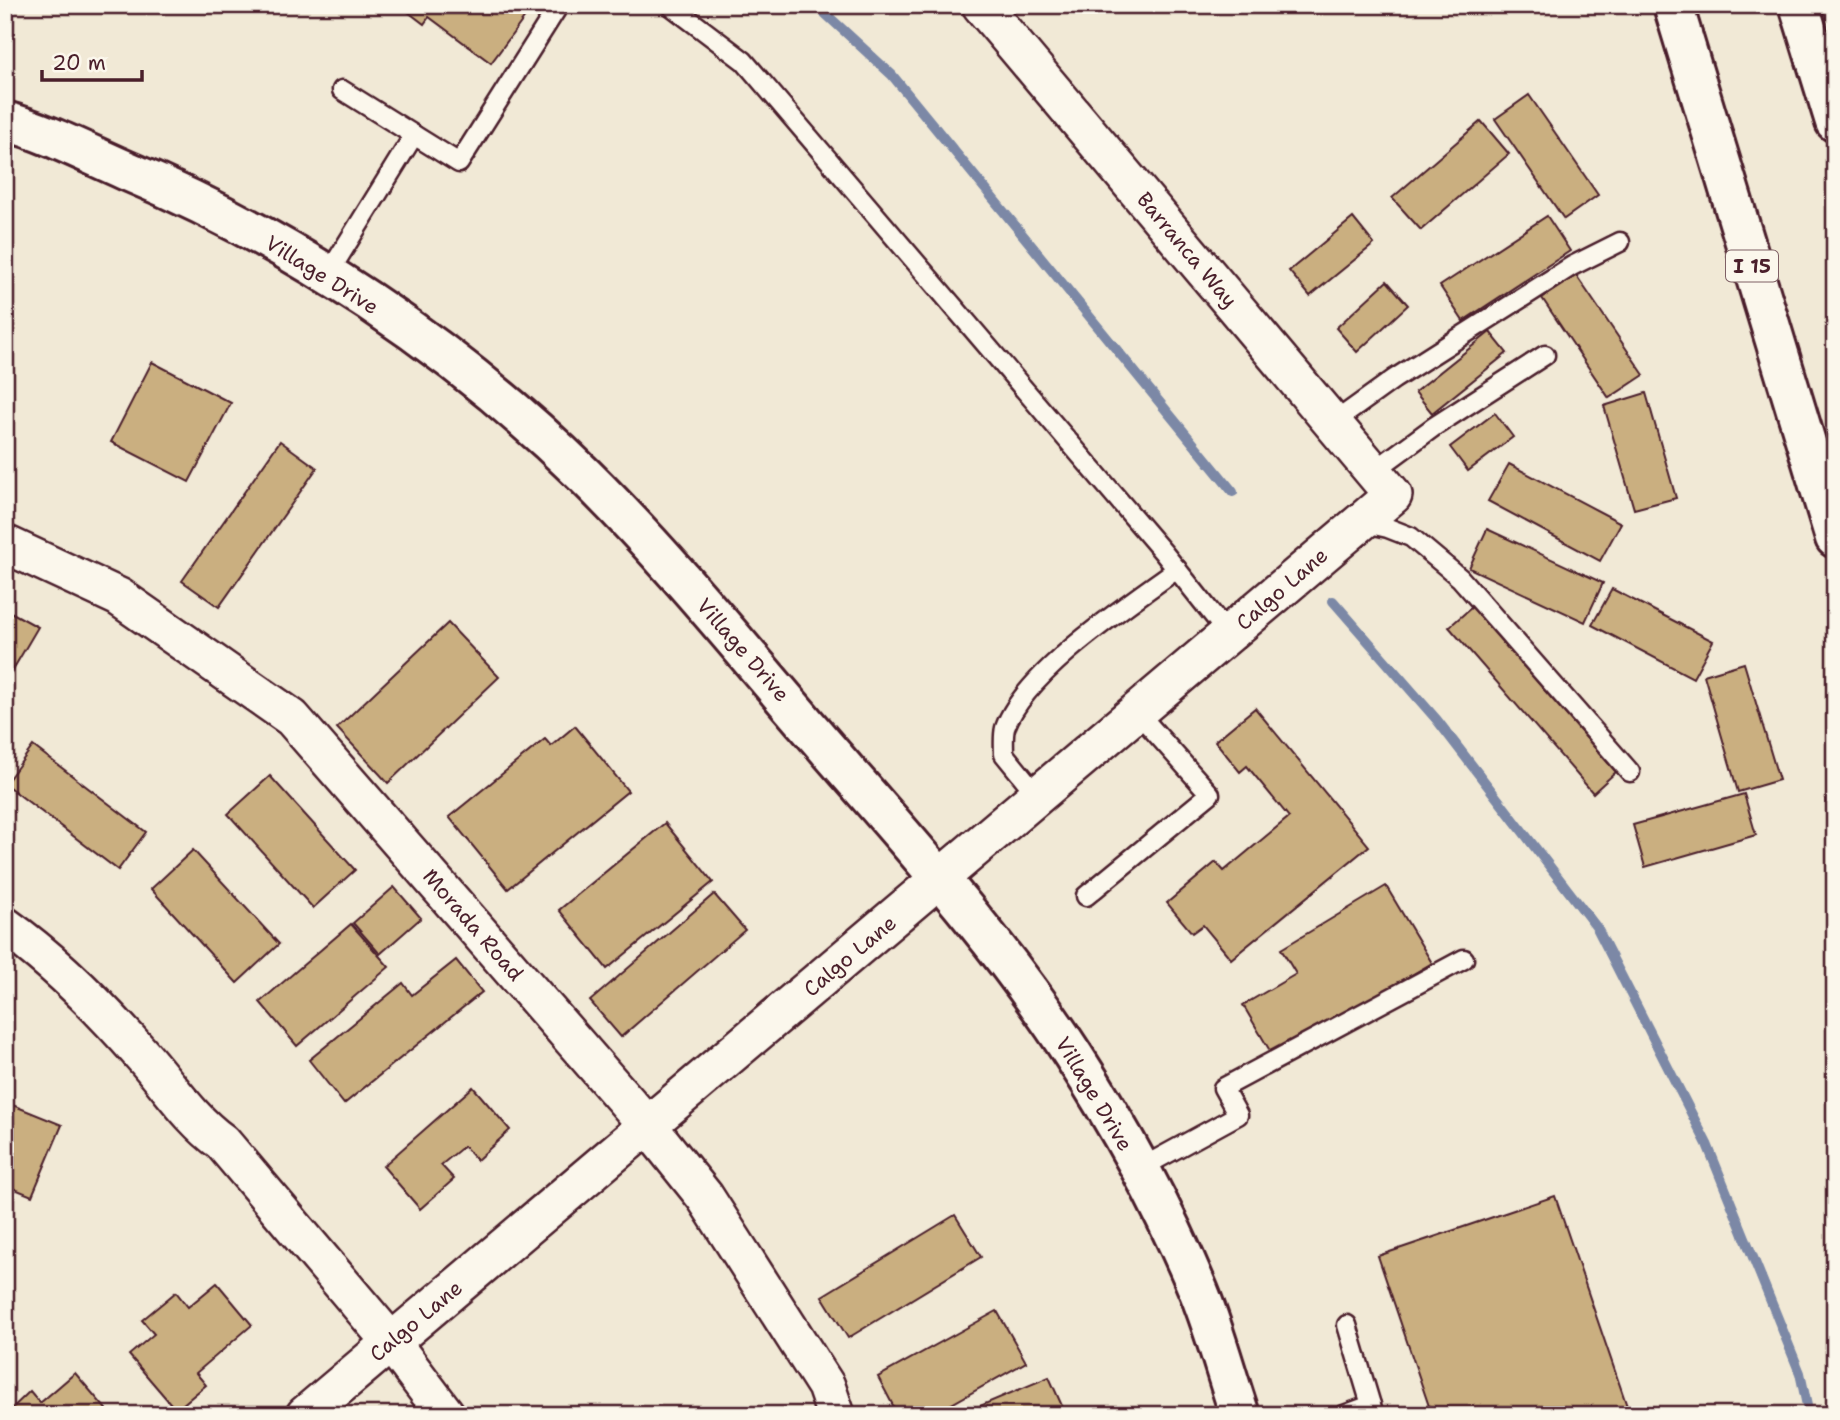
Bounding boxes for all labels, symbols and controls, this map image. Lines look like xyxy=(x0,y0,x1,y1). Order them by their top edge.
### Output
scale bar xyxy=(42,38,142,82)
text: 20 m xyxy=(52,49,106,77)
street label: Barranca Way xyxy=(1130,186,1244,314)
street label: Village Drive xyxy=(260,229,384,321)
road number: I 15 xyxy=(1726,250,1778,282)
street label: Calgo Lane xyxy=(1230,541,1334,637)
street label: Village Drive xyxy=(690,592,796,708)
street label: Morada Road xyxy=(416,863,530,987)
street label: Calgo Lane xyxy=(798,909,902,1003)
street label: Village Drive xyxy=(1049,1032,1139,1156)
street label: Calgo Lane xyxy=(364,1274,468,1368)

